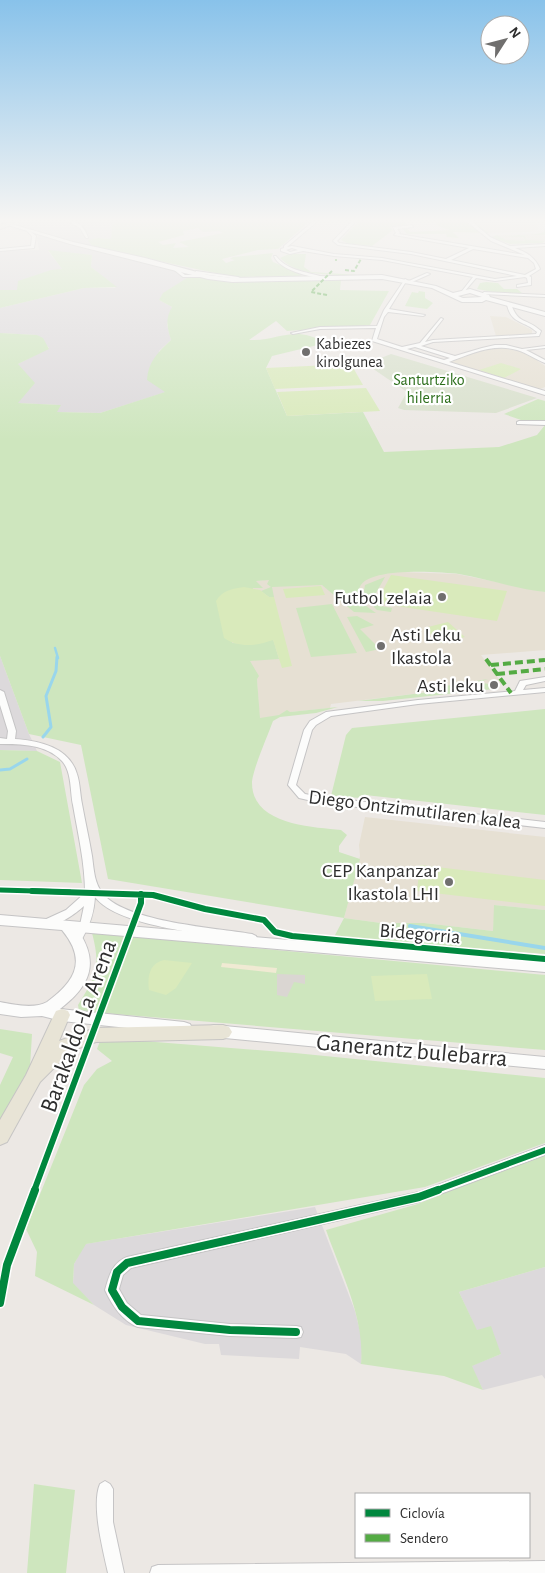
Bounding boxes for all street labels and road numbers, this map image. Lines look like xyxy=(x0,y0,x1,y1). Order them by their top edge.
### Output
street label: Diego Ontzimutilaren kalea xyxy=(307,787,522,833)
street label: Bidegorria xyxy=(379,920,461,948)
street label: Barakaldo-La Arena xyxy=(37,937,121,1116)
street label: Ganerantz bulebarra xyxy=(315,1031,509,1071)

